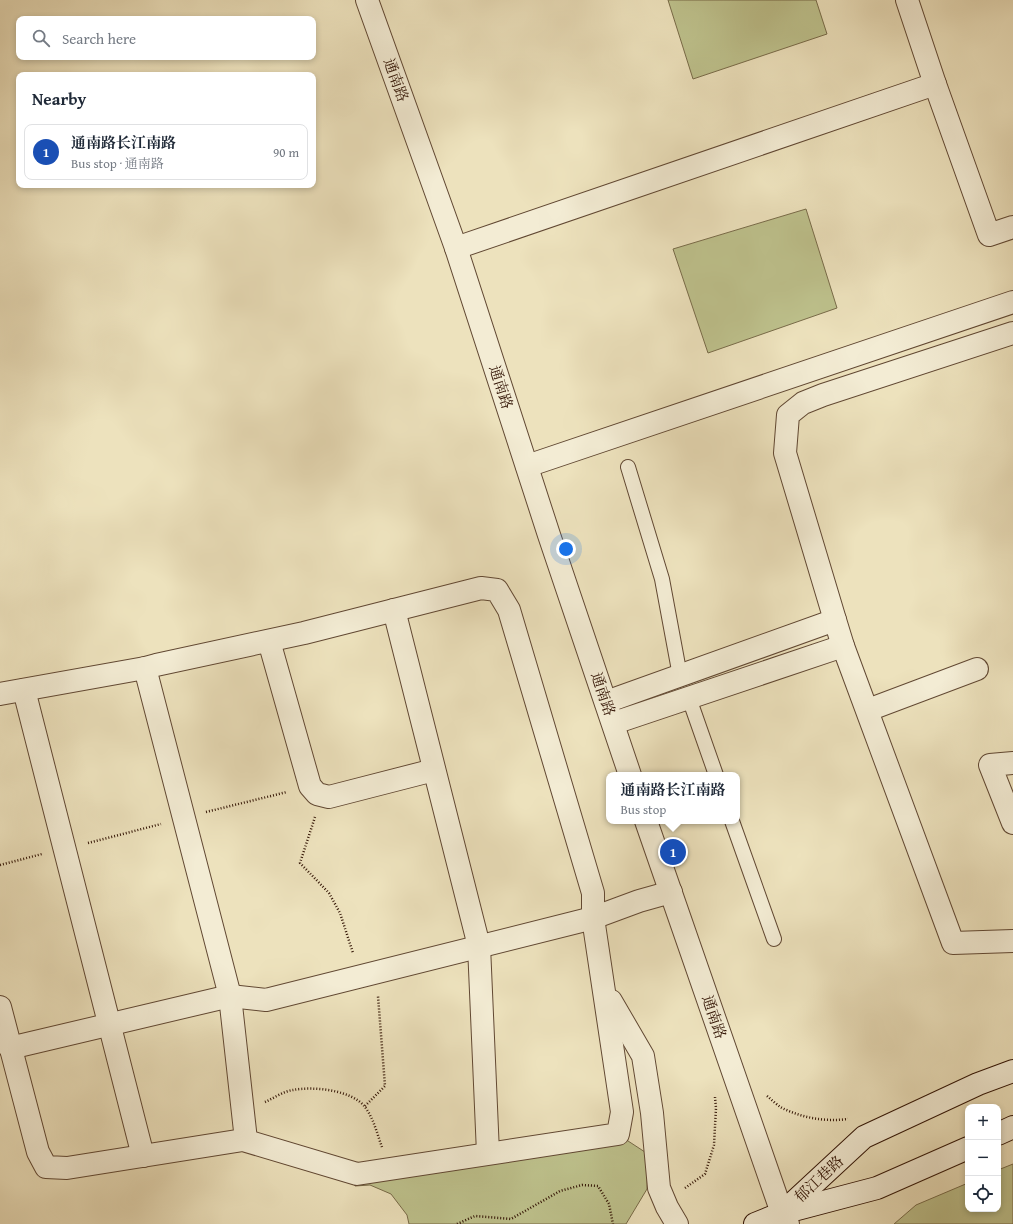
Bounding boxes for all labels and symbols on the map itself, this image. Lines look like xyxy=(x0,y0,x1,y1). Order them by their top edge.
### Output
street label: 通南路 xyxy=(379,55,414,105)
street label: 通南路 xyxy=(485,362,518,411)
your location xyxy=(556,539,576,559)
street label: 通南路 xyxy=(586,669,621,719)
pin: 1 xyxy=(660,837,686,867)
street label: 通南路 xyxy=(697,992,732,1042)
street label: 郁江巷路 xyxy=(790,1150,848,1207)

